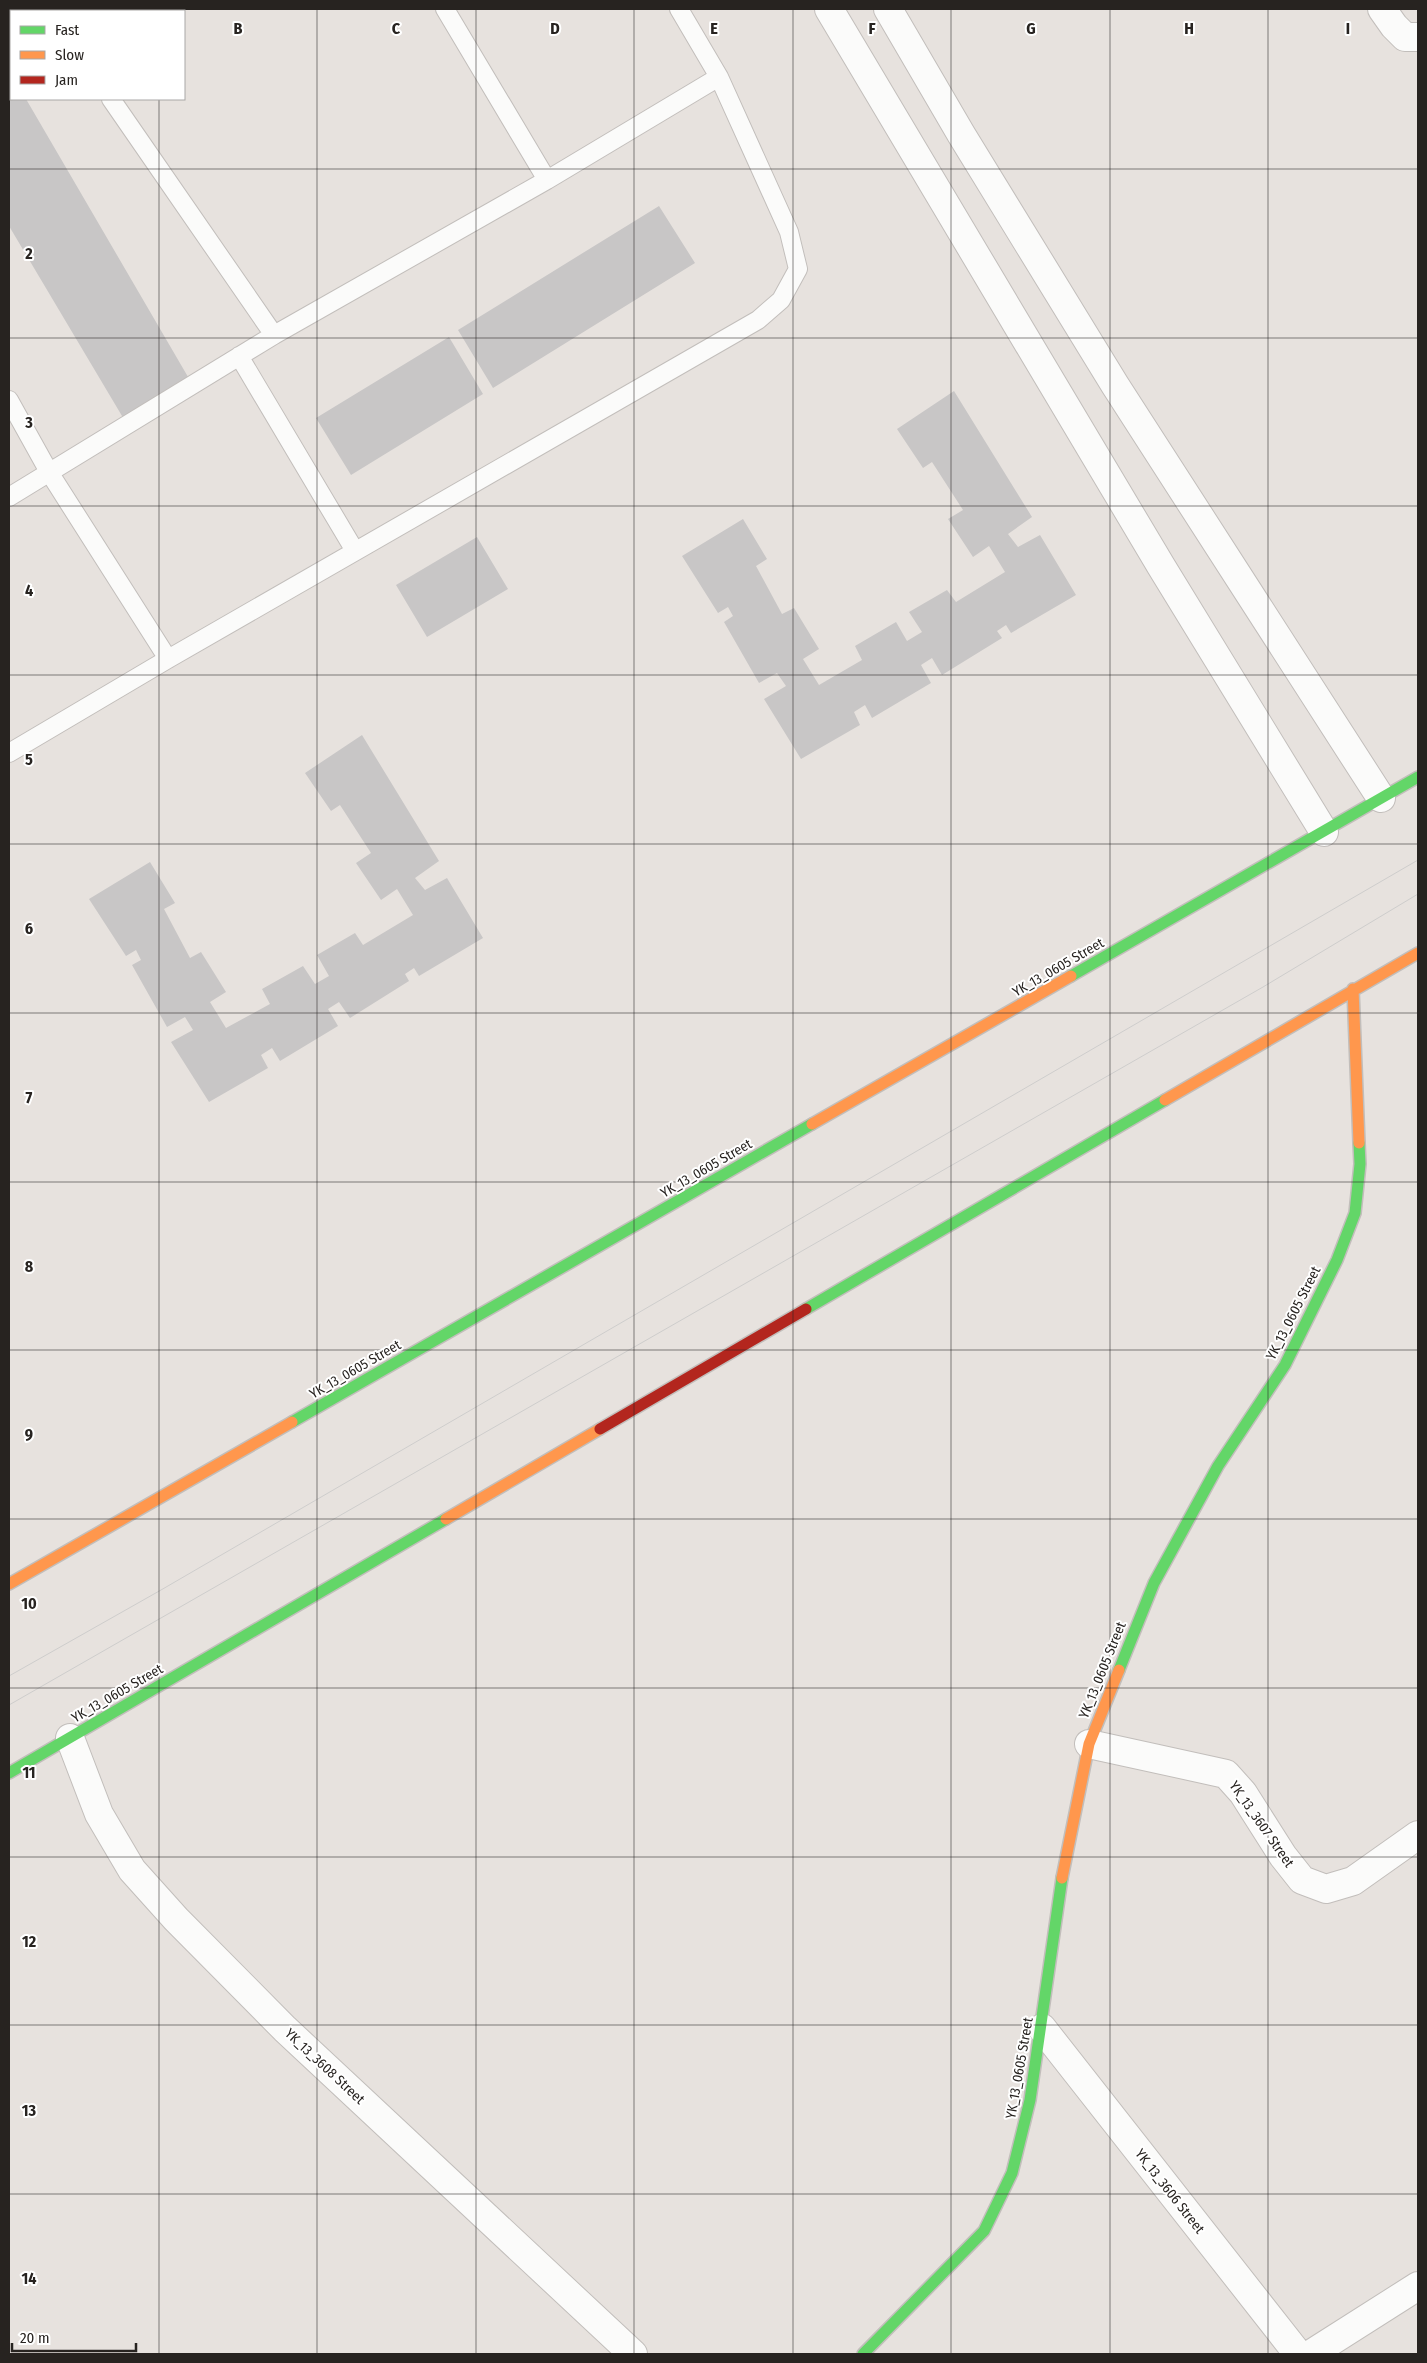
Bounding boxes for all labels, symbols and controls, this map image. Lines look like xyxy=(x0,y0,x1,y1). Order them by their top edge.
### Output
legend xyxy=(10,10,185,100)
text: B xyxy=(234,19,243,38)
text: C xyxy=(392,19,401,38)
text: D xyxy=(550,19,560,38)
text: E xyxy=(710,19,718,38)
text: F xyxy=(868,19,876,38)
text: G xyxy=(1026,19,1036,38)
text: H xyxy=(1184,19,1194,38)
text: I xyxy=(1346,19,1350,38)
text: Fast xyxy=(55,21,79,39)
text: Slow xyxy=(55,46,84,64)
text: Jam xyxy=(55,71,78,89)
text: 2 xyxy=(24,244,33,263)
text: 3 xyxy=(24,413,33,432)
text: 4 xyxy=(25,581,33,600)
text: 5 xyxy=(25,750,33,769)
text: 6 xyxy=(25,919,33,938)
street label: YK_13_0605 Street xyxy=(1009,934,1107,1001)
text: 7 xyxy=(26,1088,33,1107)
street label: YK_13_0605 Street xyxy=(657,1135,755,1202)
text: 8 xyxy=(25,1257,34,1276)
street label: YK_13_0605 Street xyxy=(1263,1263,1325,1363)
street label: YK_13_0605 Street xyxy=(306,1336,404,1403)
text: 9 xyxy=(25,1425,33,1444)
text: 10 xyxy=(21,1594,37,1613)
street label: YK_13_0605 Street xyxy=(1075,1619,1130,1721)
street label: YK_13_0605 Street xyxy=(68,1660,166,1727)
text: 11 xyxy=(22,1763,36,1782)
street label: YK_13_3607 Street xyxy=(1226,1778,1298,1871)
text: 12 xyxy=(22,1932,37,1951)
street label: YK_13_0605 Street xyxy=(1002,2016,1037,2120)
street label: YK_13_3608 Street xyxy=(281,2025,368,2108)
text: 13 xyxy=(22,2101,37,2120)
street label: YK_13_3606 Street xyxy=(1131,2146,1208,2237)
text: 14 xyxy=(22,2269,37,2288)
scale bar xyxy=(12,2320,136,2352)
text: 20 m xyxy=(20,2329,50,2347)

